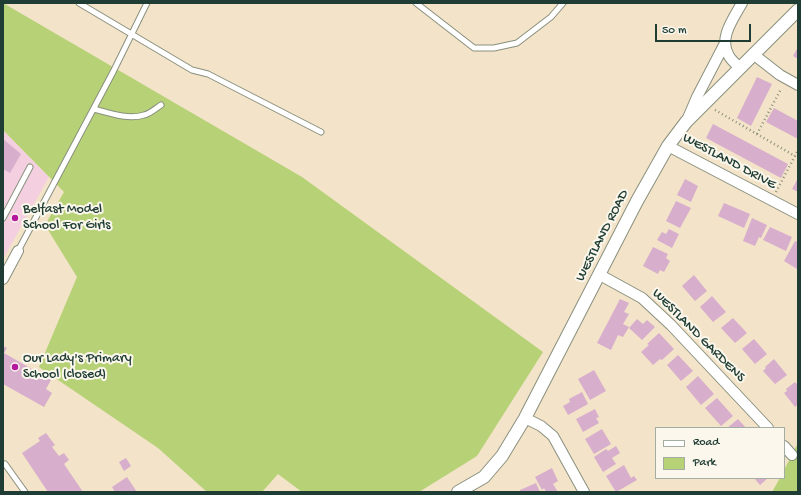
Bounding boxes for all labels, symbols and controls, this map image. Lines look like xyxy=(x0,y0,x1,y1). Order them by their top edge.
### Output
scale bar xyxy=(657,16,753,42)
text: 50 m xyxy=(662,24,687,38)
street label: WESTLAND DRIVE xyxy=(679,130,779,194)
street label: WESTLAND ROAD xyxy=(573,187,633,285)
place label: Belfast Model School For Girls xyxy=(23,202,110,234)
marker: Belfast Model School For Girls xyxy=(10,213,20,223)
street label: WESTLAND GARDENS xyxy=(648,286,748,386)
place label: Our Lady's Primary School (closed) xyxy=(23,351,132,384)
marker: Our Lady's Primary School (closed) xyxy=(10,362,20,372)
legend xyxy=(655,427,785,479)
text: Road xyxy=(693,436,719,450)
text: Park xyxy=(693,456,716,470)

